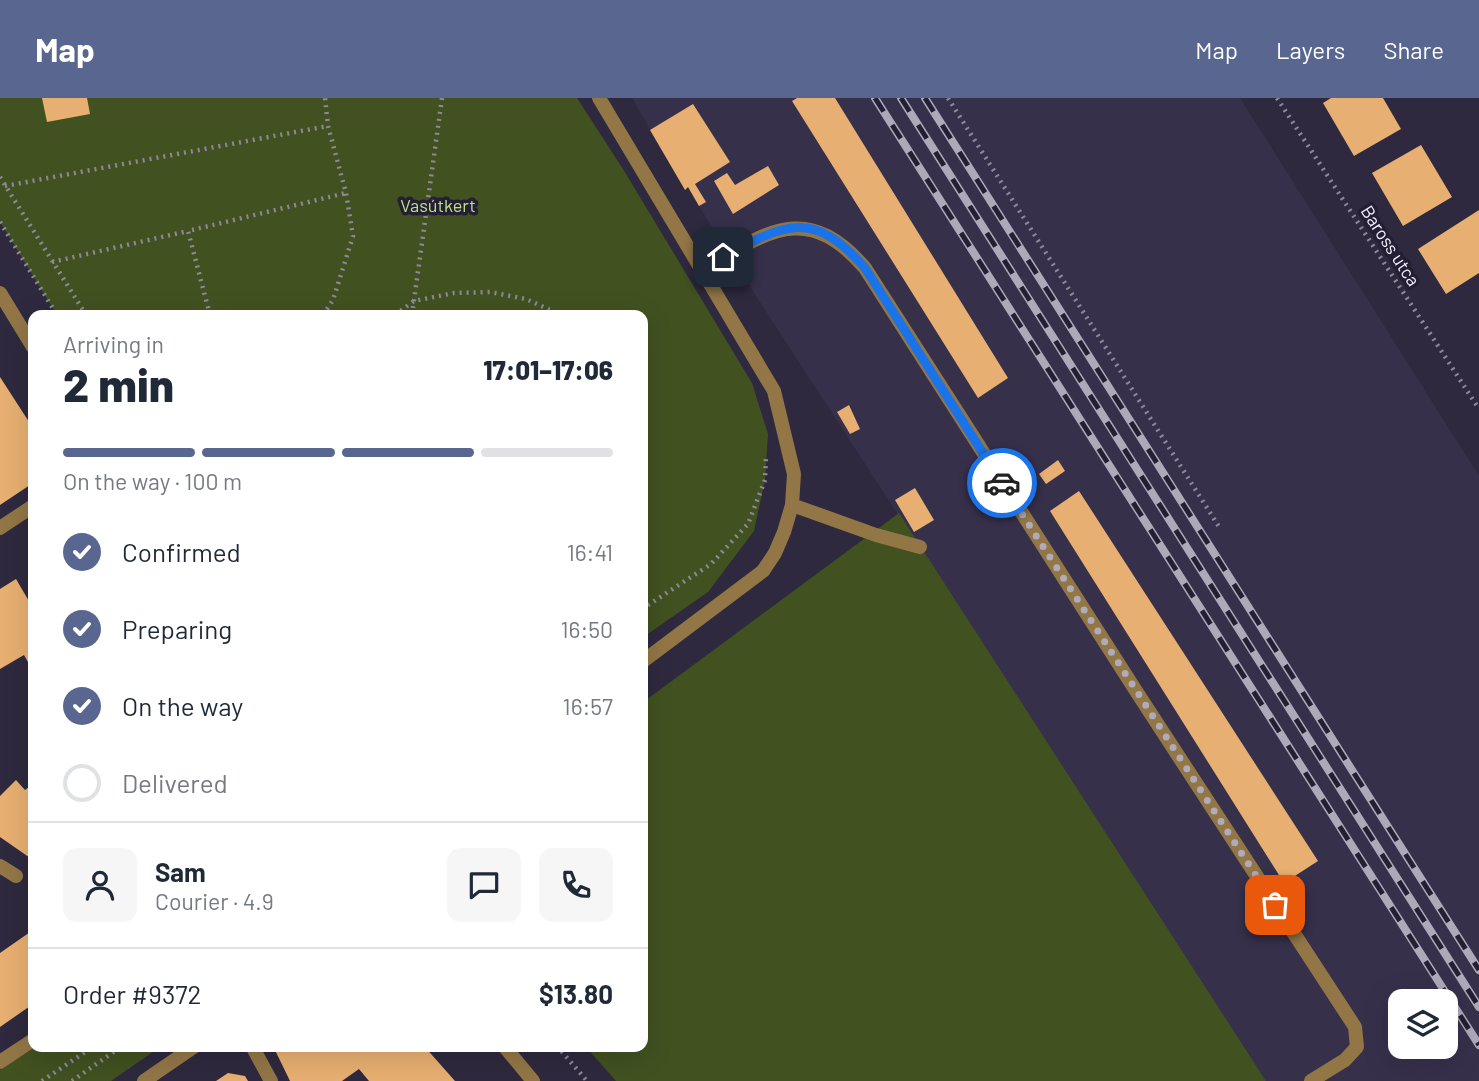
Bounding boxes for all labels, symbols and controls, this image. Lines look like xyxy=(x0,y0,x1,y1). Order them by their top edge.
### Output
text: Map xyxy=(35,29,95,69)
text: Map xyxy=(1195,35,1238,64)
text: Layers xyxy=(1276,35,1345,64)
text: Share xyxy=(1383,35,1444,64)
park label: Vasútkert xyxy=(400,194,476,216)
street label: Baross utca xyxy=(1357,201,1425,290)
pin xyxy=(693,227,753,287)
icon: home xyxy=(704,238,742,276)
text: Arriving in xyxy=(63,330,164,358)
text: 17:01–17:06 xyxy=(483,354,613,385)
text: 2 min xyxy=(63,356,174,411)
courier xyxy=(967,448,1037,518)
icon: car xyxy=(983,464,1021,502)
text: On the way · 100 m xyxy=(63,467,242,495)
icon: check xyxy=(63,533,101,571)
text: Confirmed xyxy=(122,536,241,567)
text: 16:41 xyxy=(567,538,613,566)
icon: check xyxy=(63,610,101,648)
text: Preparing xyxy=(122,613,232,644)
text: 16:50 xyxy=(560,615,613,643)
icon: check xyxy=(63,687,101,725)
text: On the way xyxy=(122,690,243,721)
text: 16:57 xyxy=(563,692,613,720)
text: Delivered xyxy=(122,767,228,798)
button: person xyxy=(63,848,137,922)
button: chat xyxy=(447,848,521,922)
button: phone xyxy=(539,848,613,922)
text: Sam xyxy=(155,856,206,887)
pin xyxy=(1245,875,1305,935)
icon: bag xyxy=(1256,886,1294,924)
text: Courier · 4.9 xyxy=(155,887,274,915)
text: Order #9372 xyxy=(63,978,202,1009)
text: $13.80 xyxy=(539,978,613,1009)
map controls xyxy=(1388,989,1458,1059)
button: layers xyxy=(1388,989,1458,1059)

